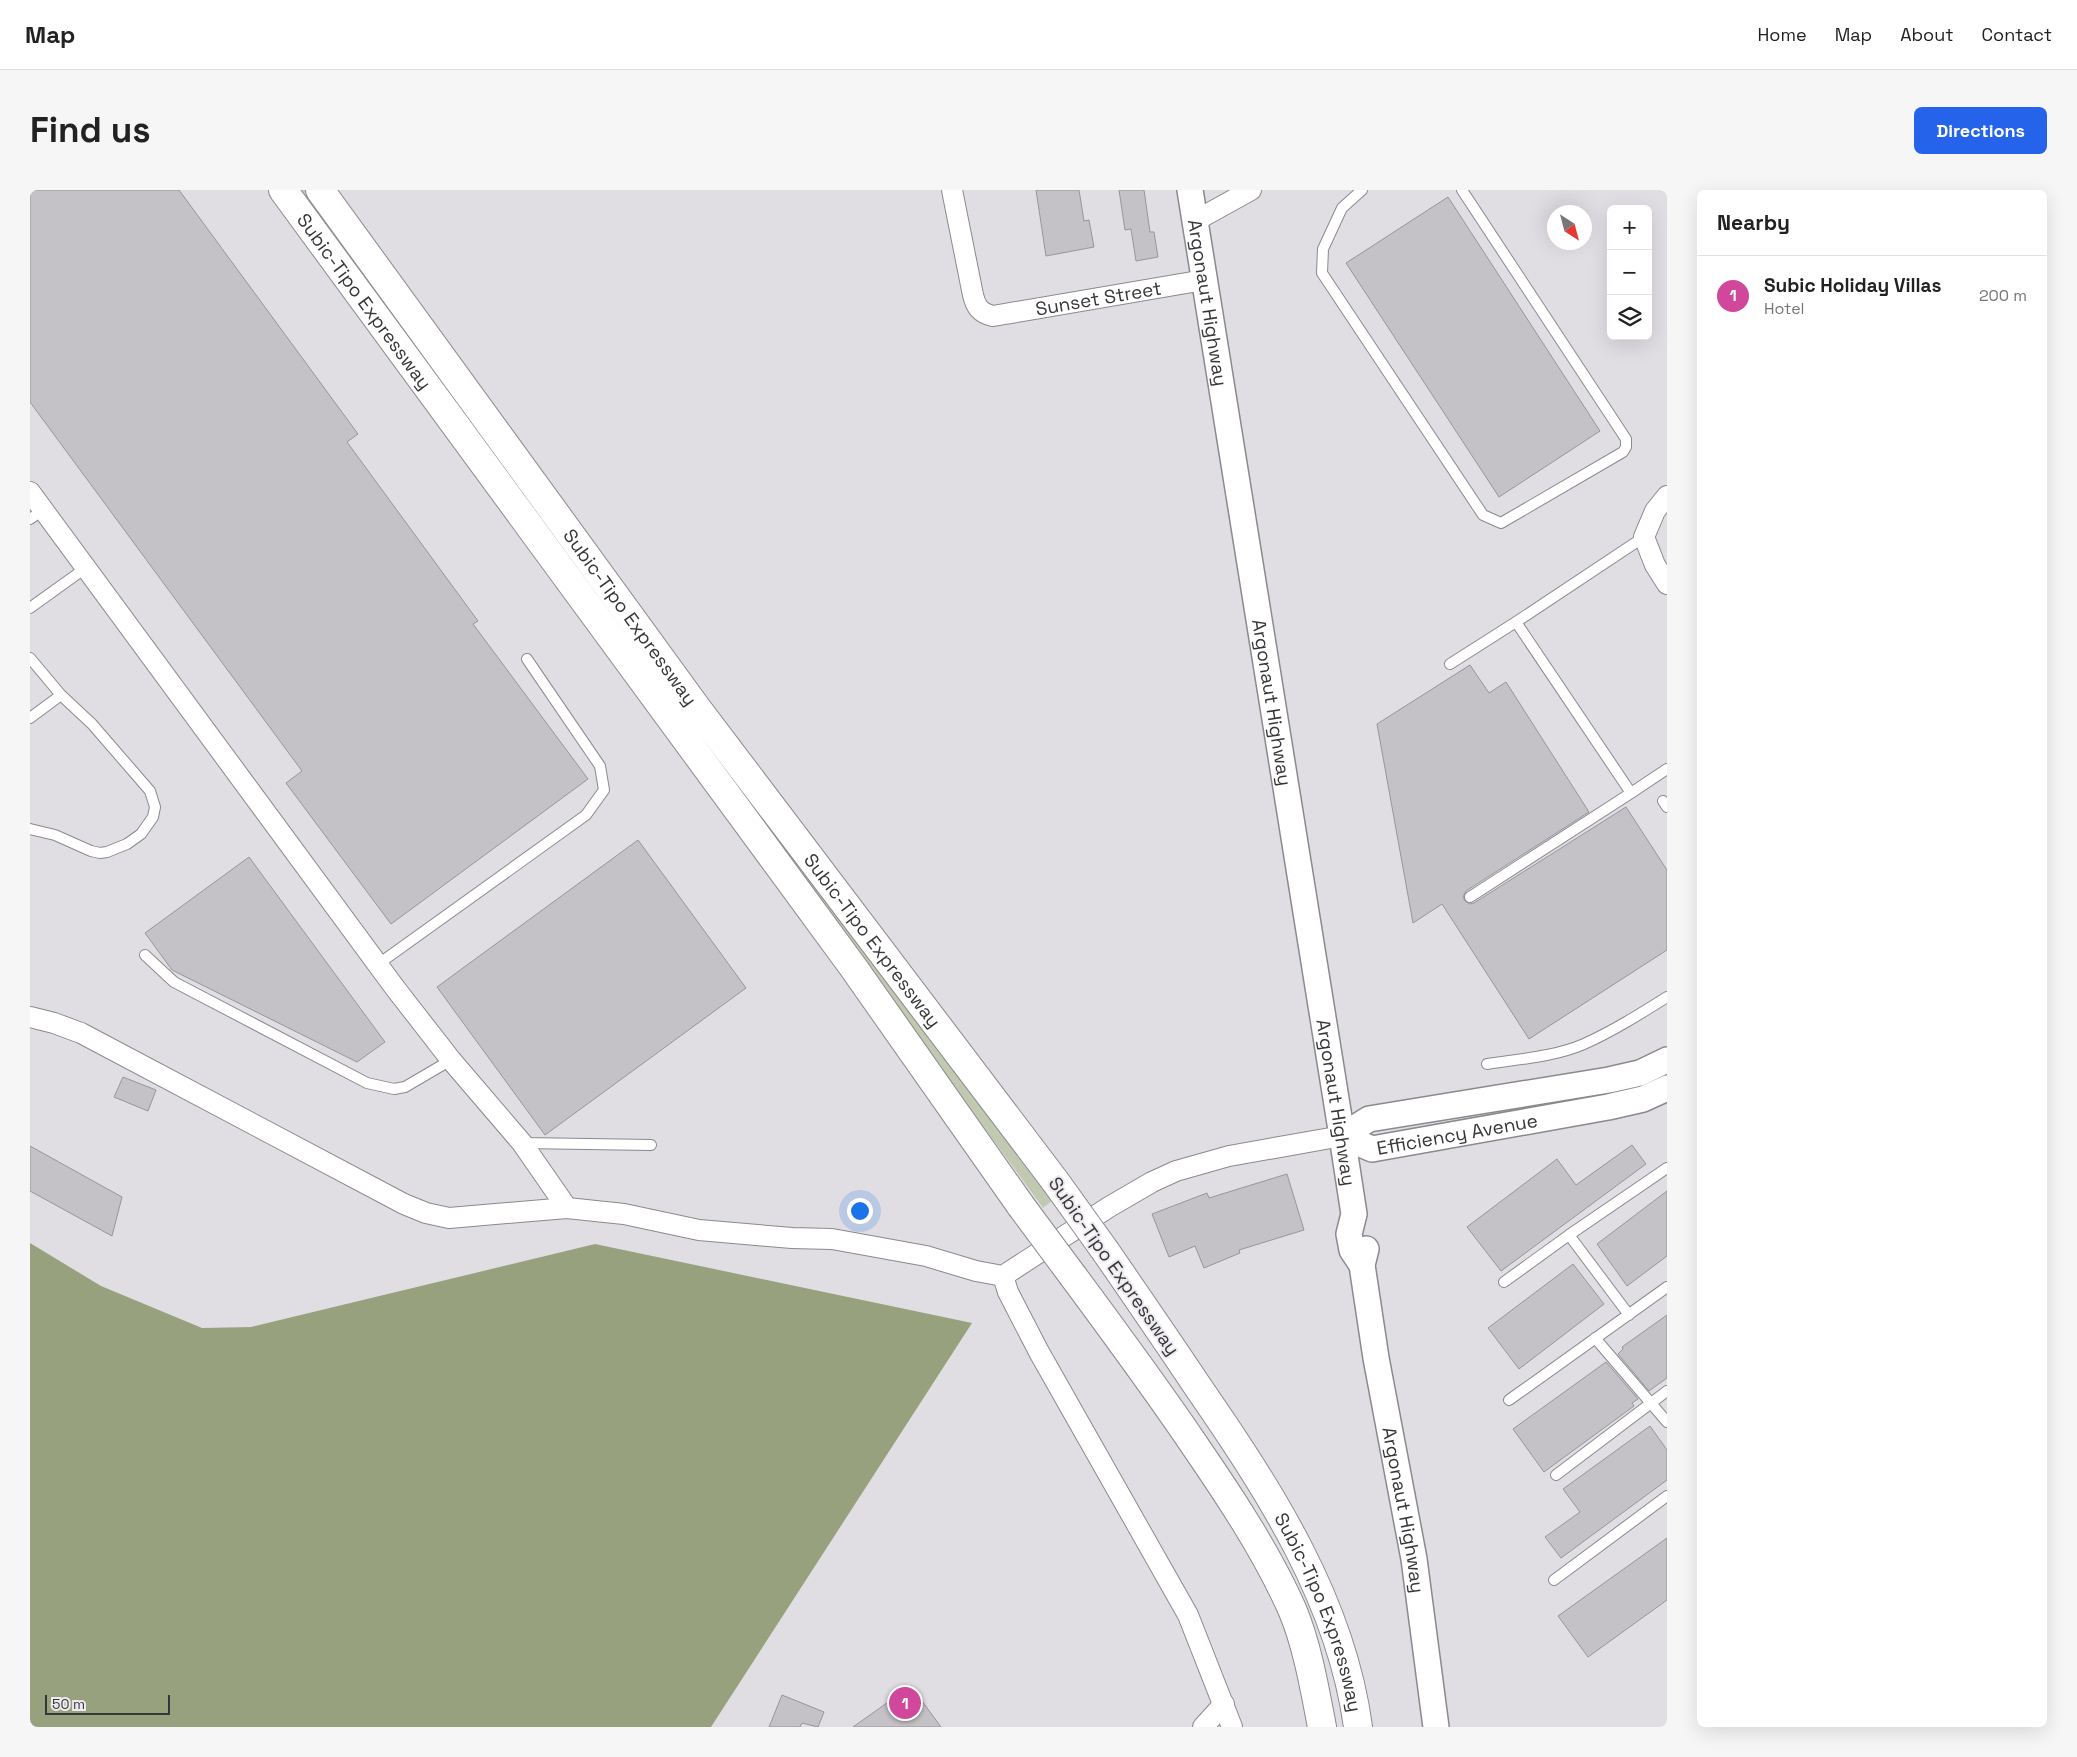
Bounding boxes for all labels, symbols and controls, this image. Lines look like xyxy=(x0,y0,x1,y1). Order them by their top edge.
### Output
text: Map xyxy=(25,19,75,50)
text: Home xyxy=(1758,23,1807,46)
text: Map xyxy=(1835,23,1872,46)
text: About xyxy=(1900,23,1954,46)
text: Contact xyxy=(1982,23,2052,46)
button: Directions xyxy=(1914,107,2047,154)
text: Find us xyxy=(30,108,151,152)
north arrow xyxy=(1547,205,1592,250)
map controls xyxy=(1607,205,1652,340)
button: + xyxy=(1607,205,1652,250)
street label: Subic-Tipo Expressway xyxy=(292,208,438,394)
text: Nearby xyxy=(1717,209,1790,236)
street label: Argonaut Highway xyxy=(1182,217,1234,388)
button: − xyxy=(1607,250,1652,295)
text: Subic Holiday Villas xyxy=(1764,273,1941,298)
street label: Sunset Street xyxy=(1033,275,1163,321)
text: 1 xyxy=(1729,285,1737,306)
text: 200 m xyxy=(1979,285,2027,306)
button: layers xyxy=(1607,295,1652,340)
text: Hotel xyxy=(1764,298,1805,319)
street label: Subic-Tipo Expressway xyxy=(558,524,703,710)
street label: Argonaut Highway xyxy=(1247,617,1298,788)
street label: Subic-Tipo Expressway xyxy=(799,848,947,1033)
street label: Argonaut Highway xyxy=(1311,1017,1362,1188)
street label: Efficiency Avenue xyxy=(1374,1107,1539,1160)
street label: Subic-Tipo Expressway xyxy=(1043,1172,1185,1360)
your location xyxy=(847,1198,873,1224)
street label: Argonaut Highway xyxy=(1377,1425,1431,1595)
street label: Subic-Tipo Expressway xyxy=(1269,1508,1368,1714)
pin: 1 xyxy=(889,1684,921,1722)
scale bar xyxy=(45,1692,170,1715)
text: 50 m xyxy=(52,1695,85,1713)

